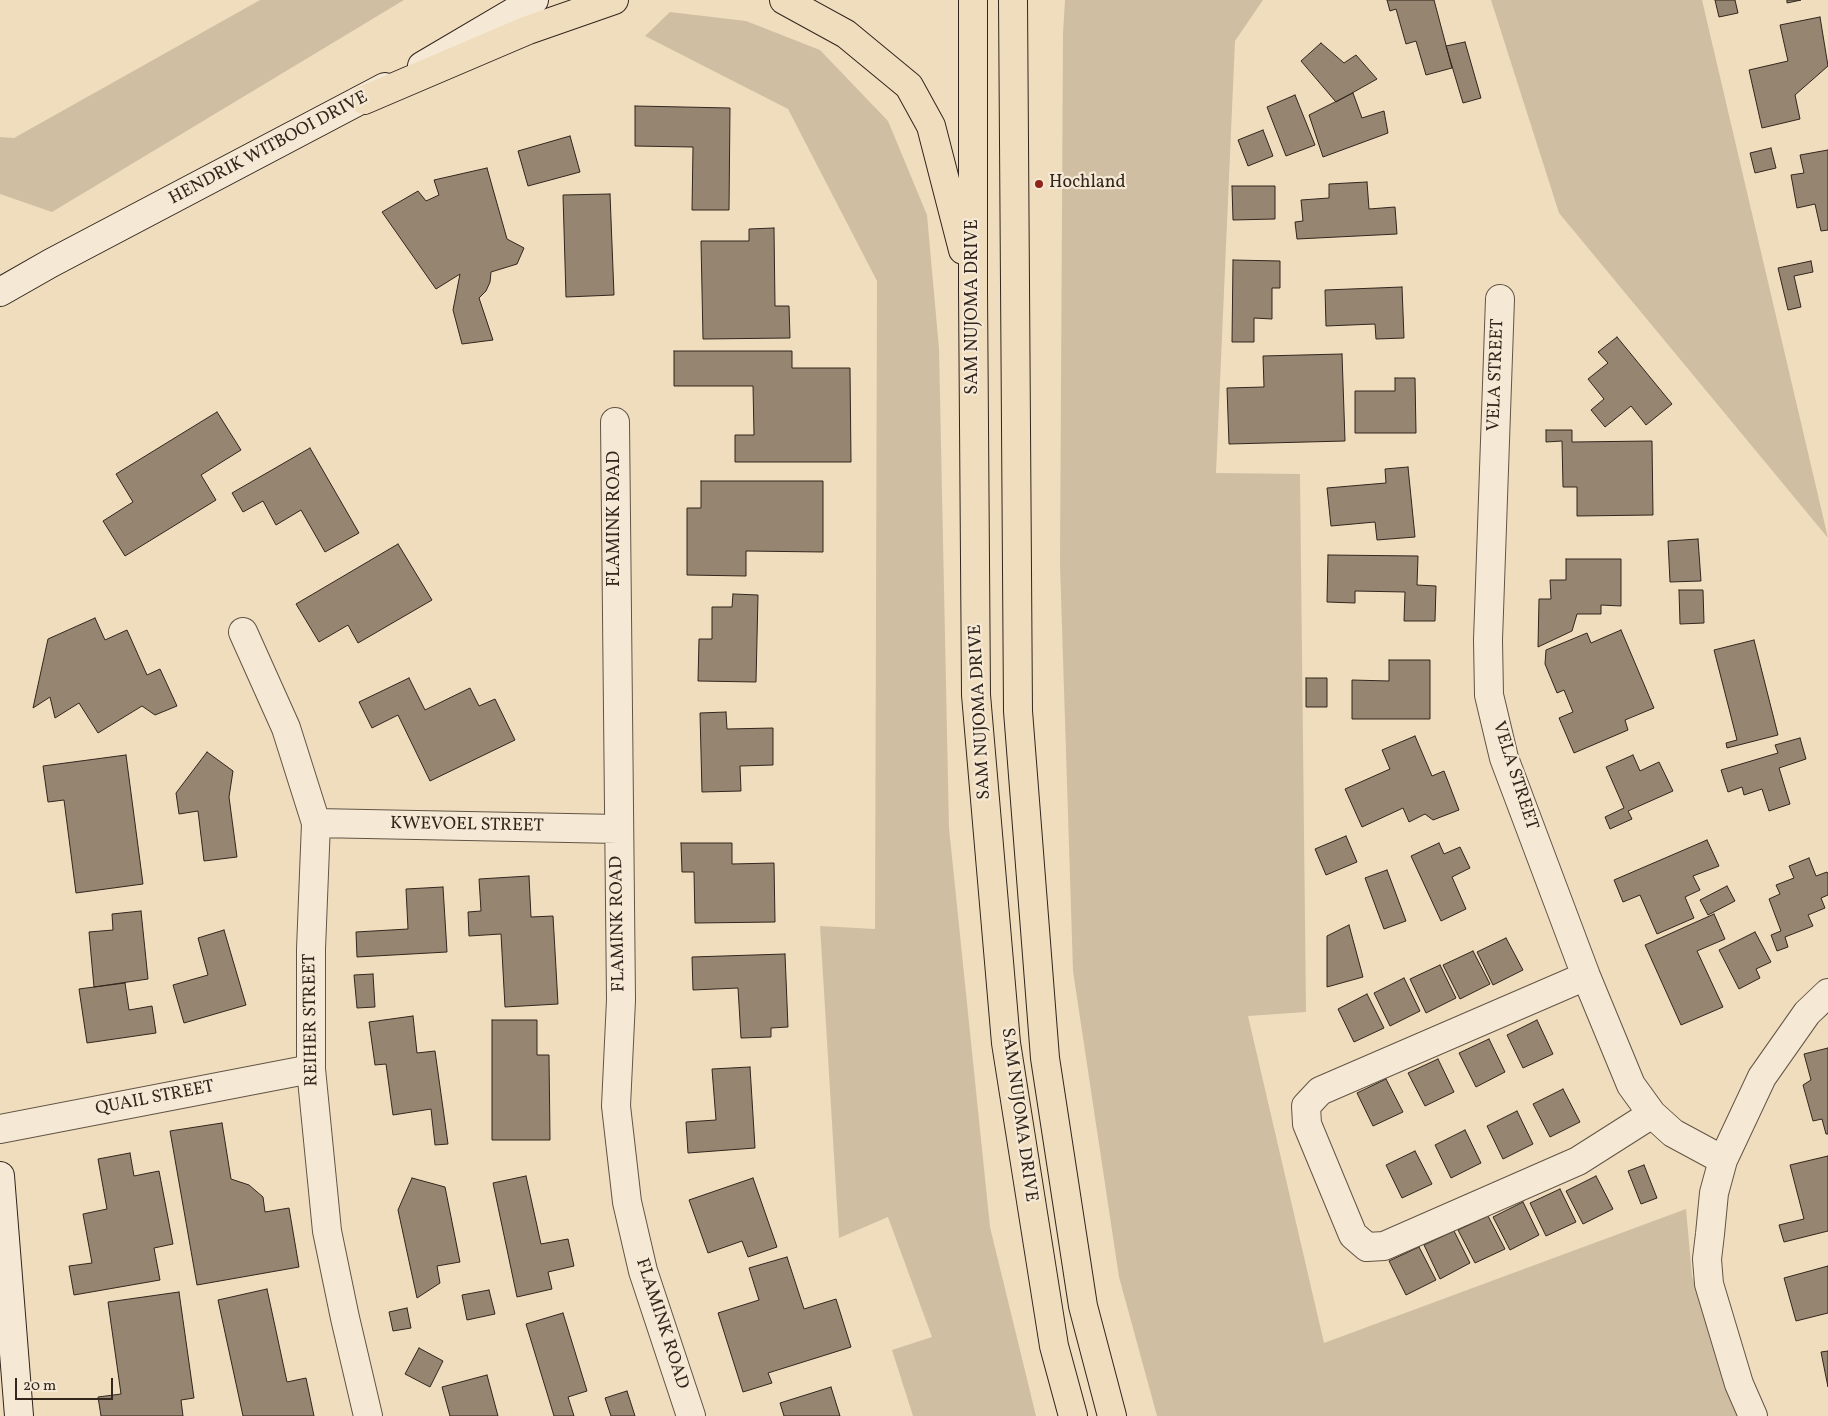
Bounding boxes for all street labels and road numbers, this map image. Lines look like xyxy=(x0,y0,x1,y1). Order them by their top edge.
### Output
street label: HENDRIK WITBOOI DRIVE xyxy=(166,87,372,211)
street label: SAM NUJOMA DRIVE xyxy=(963,219,985,395)
street label: VELA STREET xyxy=(1484,318,1510,432)
street label: FLAMINK ROAD xyxy=(605,451,627,587)
street label: SAM NUJOMA DRIVE xyxy=(966,624,996,800)
street label: VELA STREET xyxy=(1486,719,1542,833)
street label: KWEVOEL STREET xyxy=(390,814,544,838)
street label: FLAMINK ROAD xyxy=(607,856,631,992)
street label: REIHER STREET xyxy=(300,953,324,1087)
street label: SAM NUJOMA DRIVE xyxy=(995,1027,1041,1203)
street label: QUAIL STREET xyxy=(94,1077,216,1121)
street label: FLAMINK ROAD xyxy=(630,1256,692,1392)

